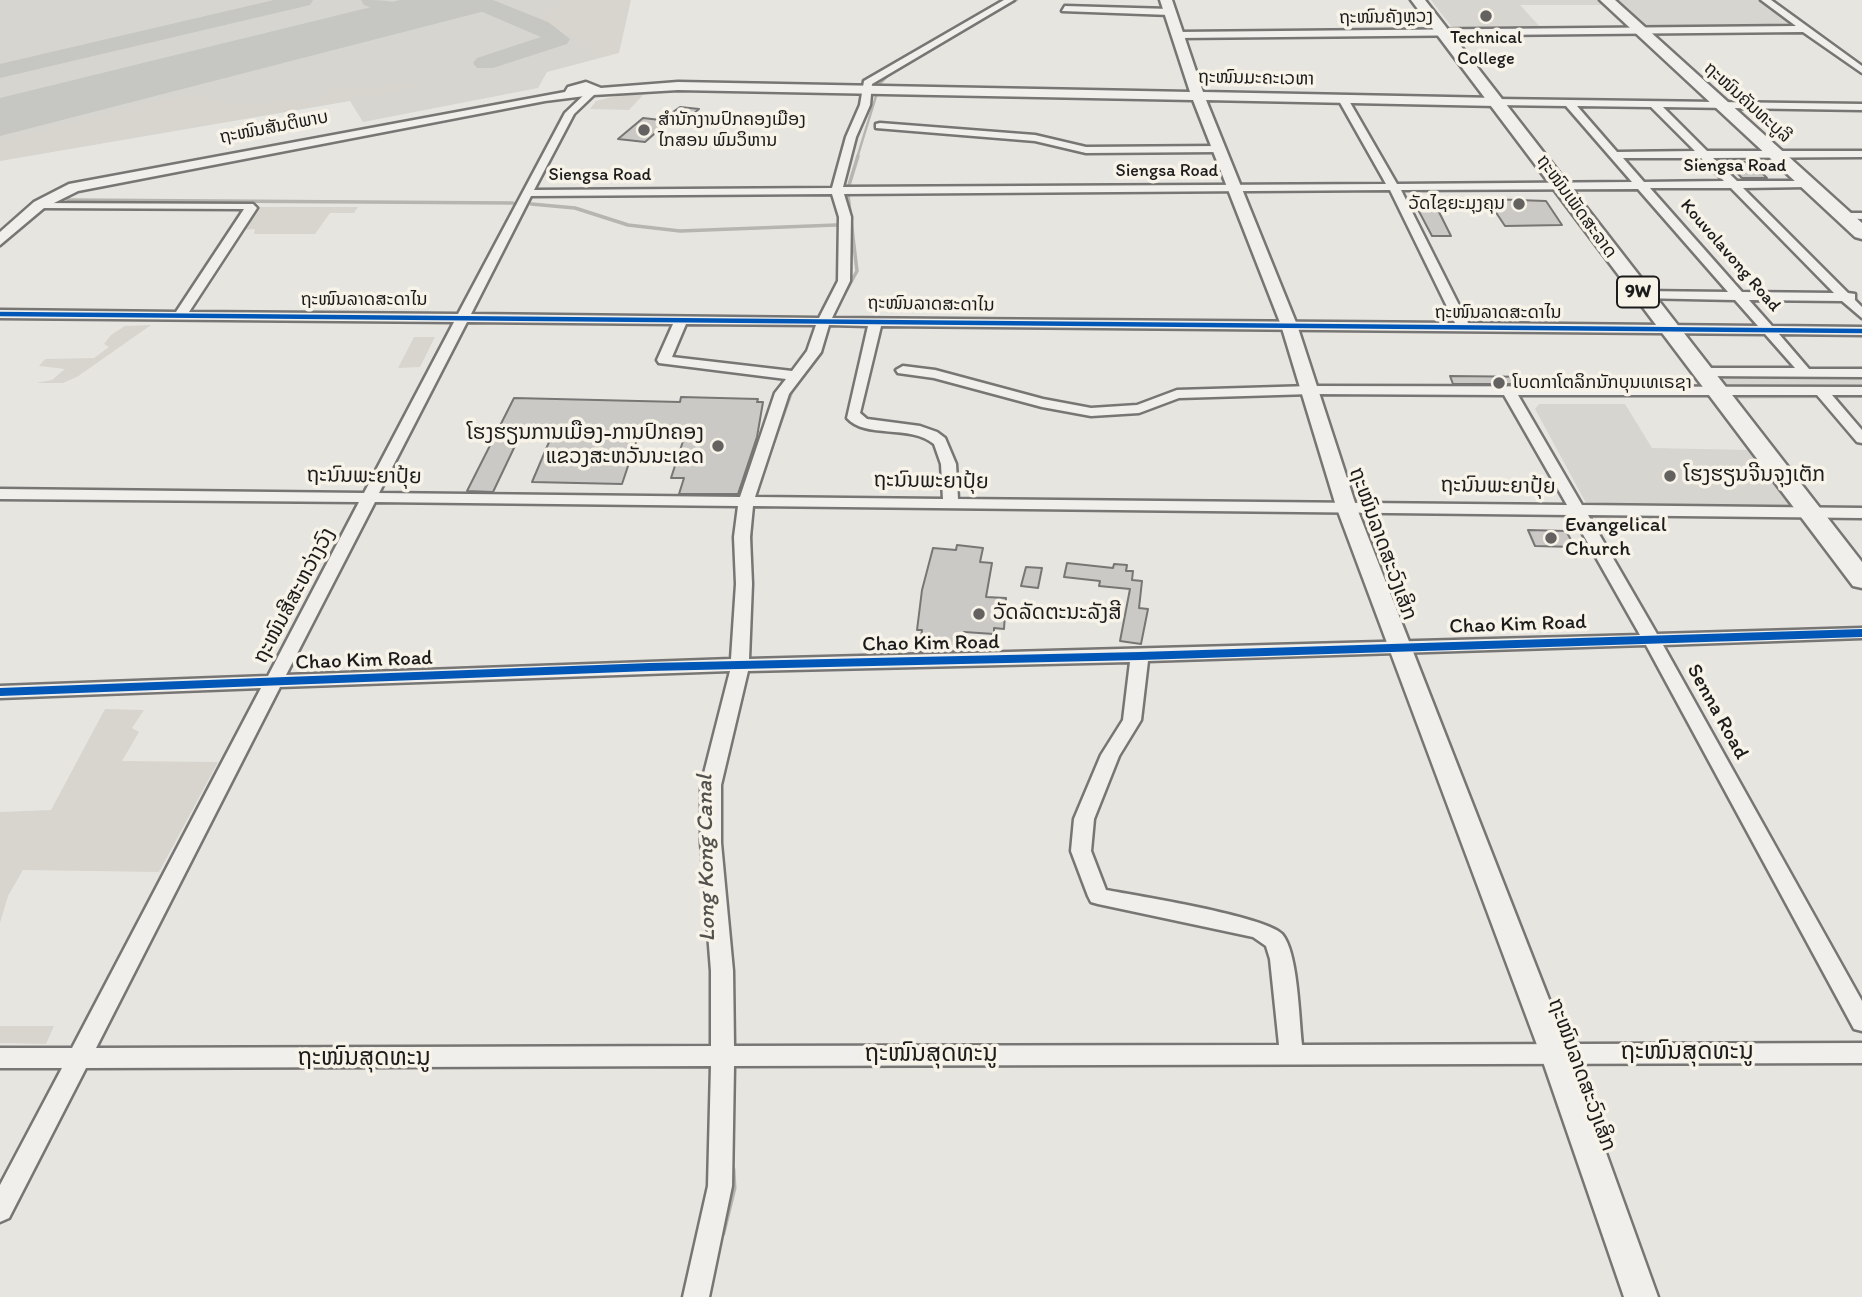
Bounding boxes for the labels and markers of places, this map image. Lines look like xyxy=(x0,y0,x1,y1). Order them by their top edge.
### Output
marker: Technical College xyxy=(1478,8,1494,24)
place label: Technical College xyxy=(1450,27,1522,70)
place label: ສຳນັກງານປົກຄອງເມືອງ ໄກສອນ ພົມວິຫານ xyxy=(658,109,806,152)
marker: ສຳນັກງານປົກຄອງເມືອງ ໄກສອນ ພົມວິຫານ xyxy=(636,122,652,138)
place label: ວັດໄຊຍະມຸງຄຸນ xyxy=(1409,193,1505,215)
marker: ວັດໄຊຍະມຸງຄຸນ xyxy=(1511,196,1527,212)
place label: ໂບດກາໂຕລິກນັກບຸນເທເຣຊາ xyxy=(1513,372,1692,394)
marker: ໂບດກາໂຕລິກນັກບຸນເທເຣຊາ xyxy=(1491,375,1507,391)
place label: ໂຮງຮຽນການເມືອງ-ການປົກຄອງ ແຂວງສະຫວັນນະເຂດ xyxy=(467,421,704,471)
marker: ໂຮງຮຽນການເມືອງ-ການປົກຄອງ ແຂວງສະຫວັນນະເຂດ xyxy=(710,438,726,454)
place label: ໂຮງຮຽນຈີນຈຸງເຕັກ xyxy=(1684,463,1825,489)
marker: ໂຮງຮຽນຈີນຈຸງເຕັກ xyxy=(1662,468,1678,484)
place label: Evangelical Church xyxy=(1565,513,1667,563)
marker: Evangelical Church xyxy=(1543,530,1559,546)
place label: ວັດລັດຕະນະລັງສີ xyxy=(993,601,1121,627)
marker: ວັດລັດຕະນະລັງສີ xyxy=(971,606,987,622)

